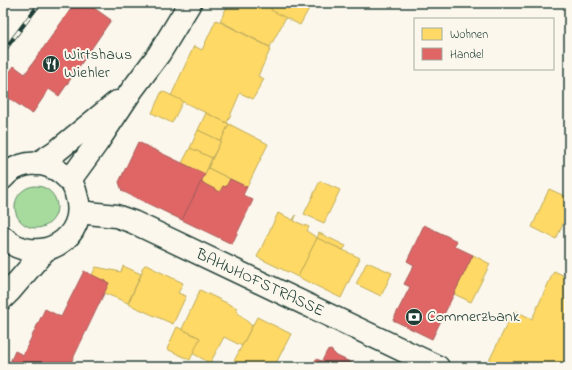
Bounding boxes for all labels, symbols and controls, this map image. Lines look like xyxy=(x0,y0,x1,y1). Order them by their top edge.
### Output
legend xyxy=(414,18,554,70)
text: Wohnen xyxy=(450,26,488,44)
place label: Wirtshaus Wiehler xyxy=(64,43,132,85)
text: Handel xyxy=(450,46,484,64)
restaurant icon: Wirtshaus Wiehler xyxy=(41,54,61,74)
street label: BAHNHOFSTRASSE xyxy=(191,242,328,323)
place label: Commerzbank xyxy=(427,305,521,329)
bank icon: Commerzbank xyxy=(404,307,424,327)

